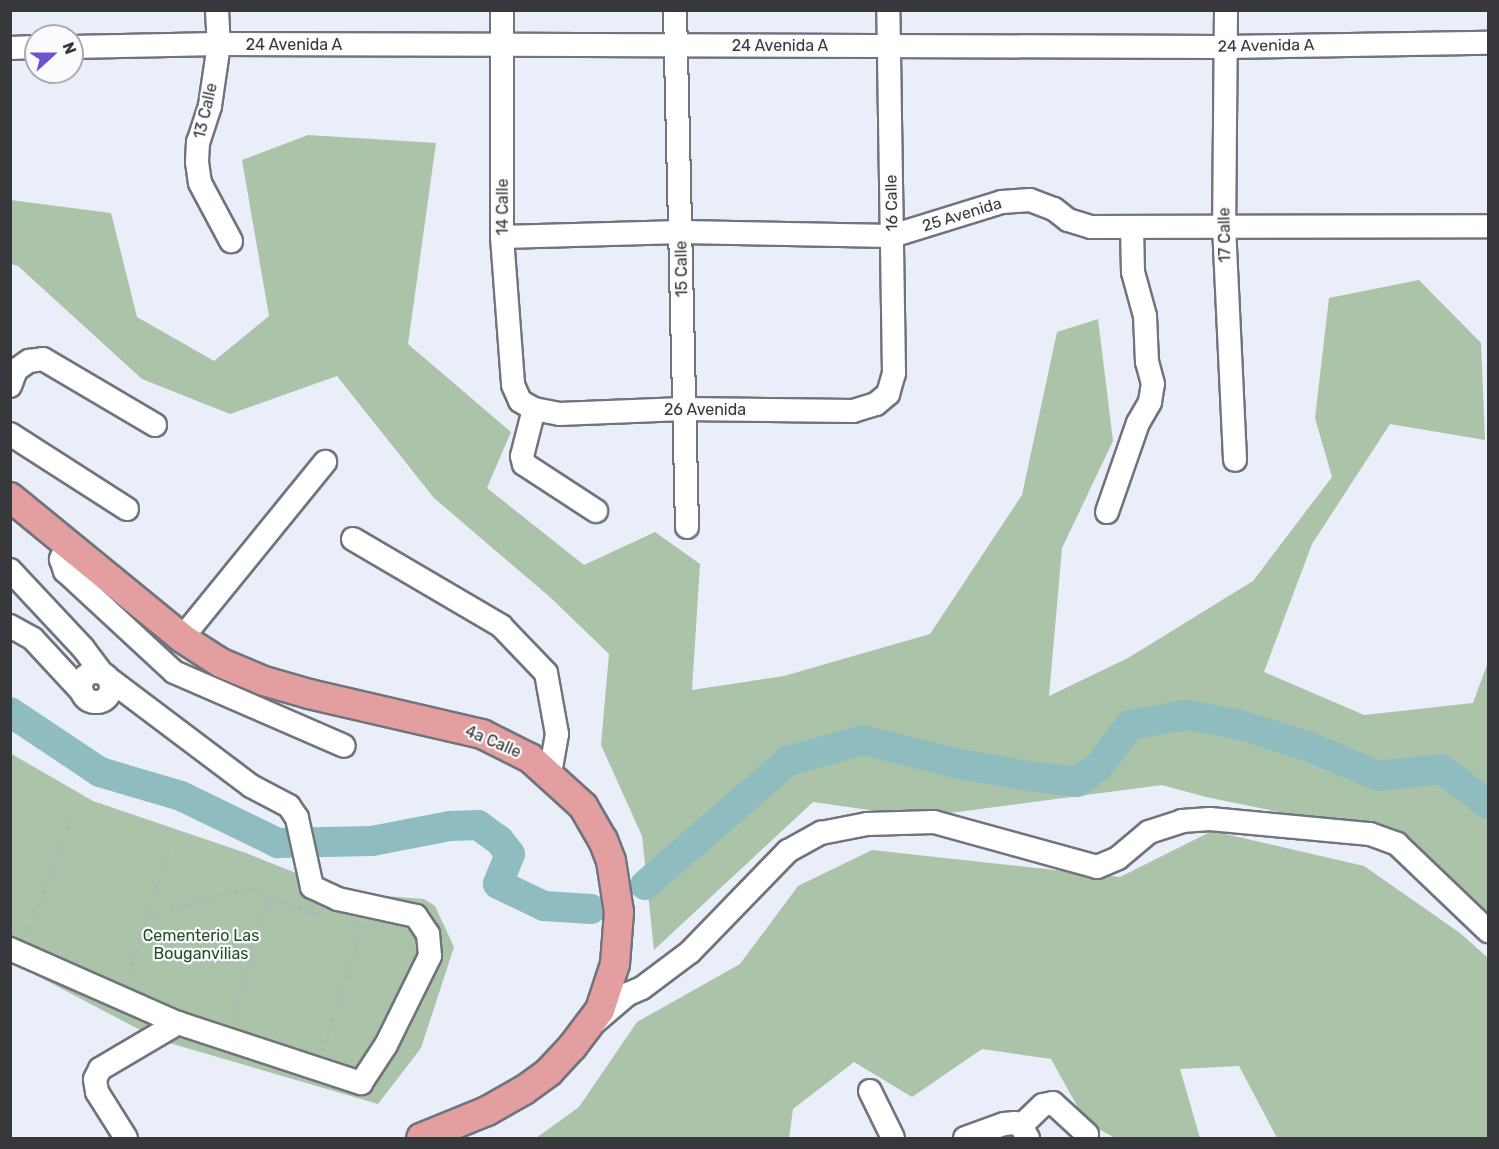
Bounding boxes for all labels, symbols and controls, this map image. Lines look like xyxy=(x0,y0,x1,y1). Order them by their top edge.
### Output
north arrow xyxy=(24,24,84,84)
street label: 24 Avenida A xyxy=(245,35,343,55)
street label: 24 Avenida A xyxy=(731,36,829,56)
street label: 24 Avenida A xyxy=(1217,36,1315,56)
text: N xyxy=(58,39,80,57)
street label: 13 Calle xyxy=(190,81,222,141)
street label: 16 Calle xyxy=(882,175,902,231)
street label: 14 Calle xyxy=(493,179,513,235)
street label: 25 Avenida xyxy=(920,194,1004,236)
street label: 17 Calle xyxy=(1215,207,1235,263)
street label: 15 Calle xyxy=(672,241,692,297)
street label: 26 Avenida xyxy=(664,400,746,420)
street label: 4a Calle xyxy=(462,722,524,762)
park label: Cementerio Las Bouganvilias xyxy=(143,926,259,964)

